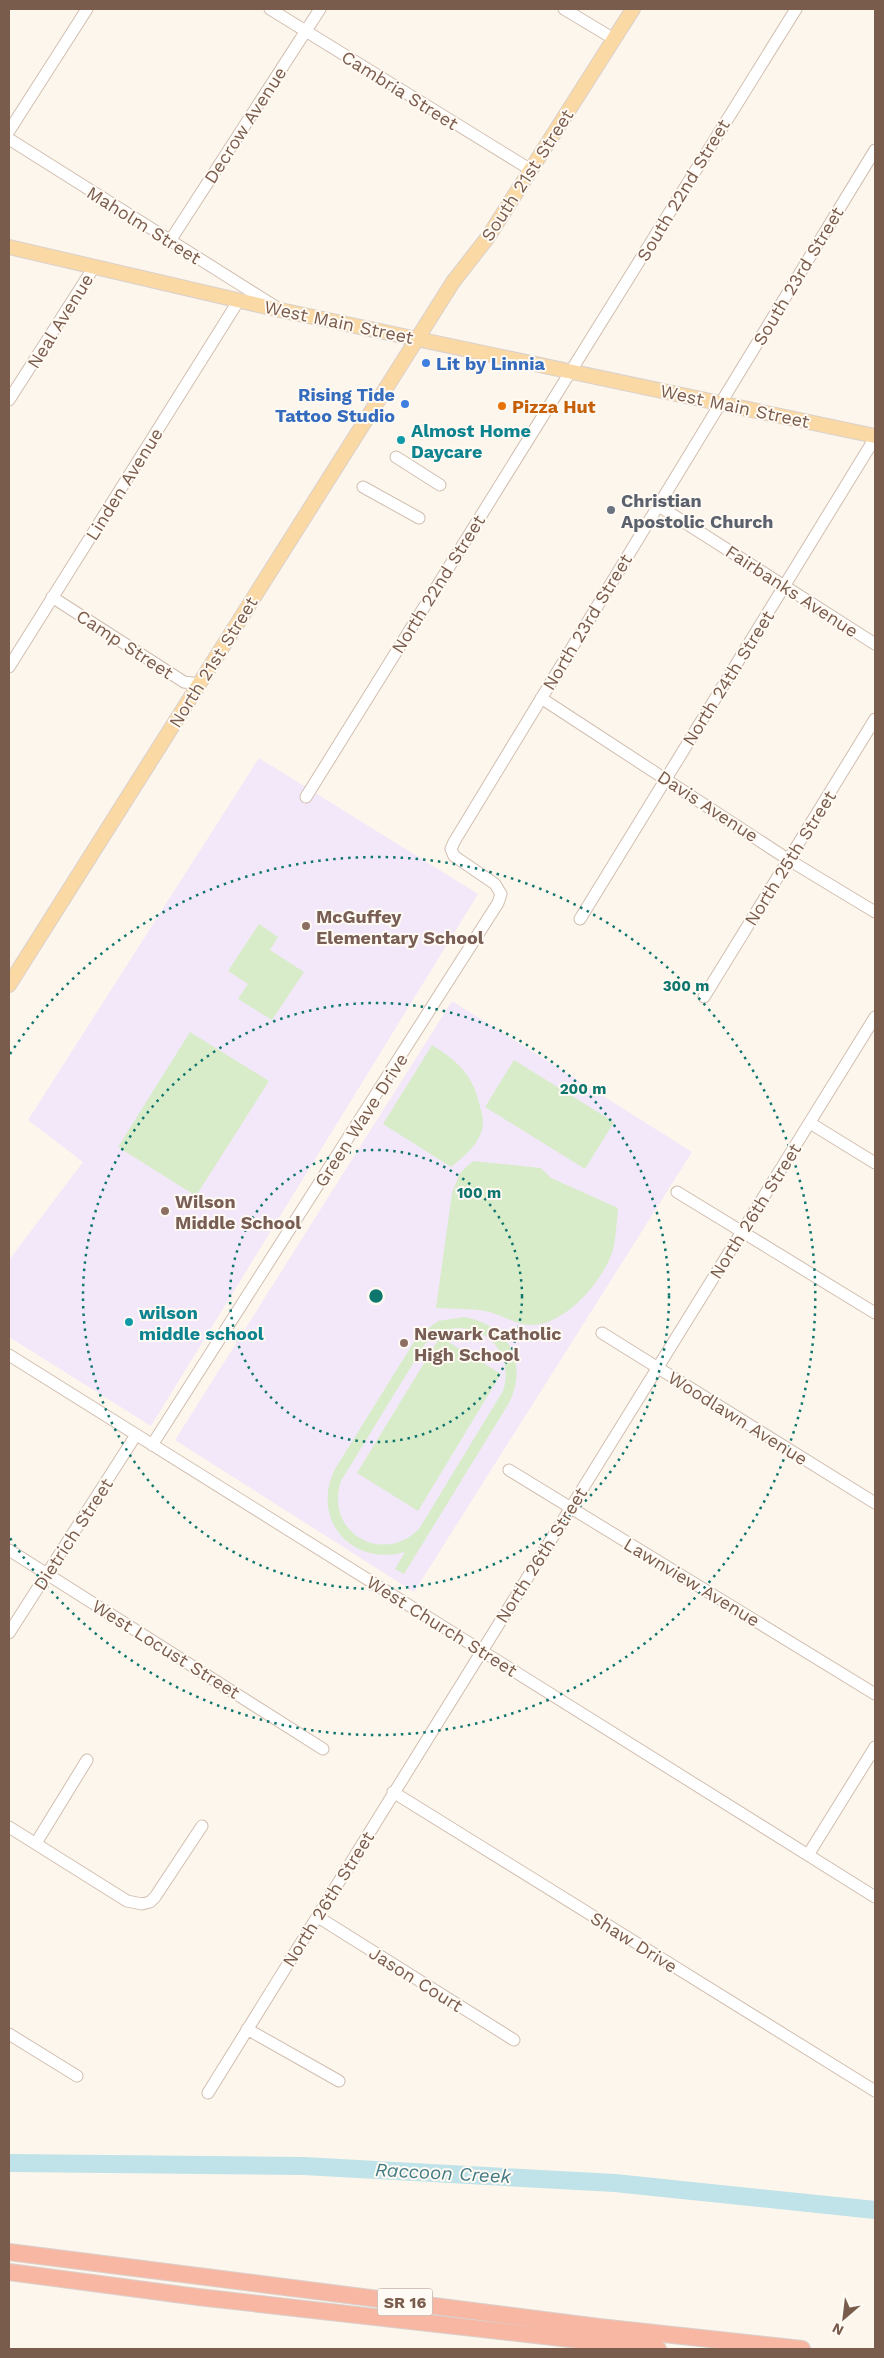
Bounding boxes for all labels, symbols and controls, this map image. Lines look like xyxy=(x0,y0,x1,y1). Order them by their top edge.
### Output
street label: Cambria Street xyxy=(338,46,462,134)
street label: Decrow Avenue xyxy=(199,63,291,187)
street label: South 21st Street xyxy=(476,105,578,245)
street label: South 22nd Street xyxy=(632,115,734,265)
street label: Maholm Street xyxy=(83,182,205,269)
street label: South 23rd Street xyxy=(748,203,848,349)
street label: Neal Avenue xyxy=(23,270,97,372)
street label: West Main Street xyxy=(263,296,416,348)
place label: Lit by Linnia xyxy=(436,353,545,374)
marker: Lit by Linnia xyxy=(420,357,432,369)
street label: West Main Street xyxy=(659,380,812,432)
place label: Rising Tide Tattoo Studio xyxy=(275,384,395,426)
place label: Pizza Hut xyxy=(512,396,596,417)
marker: Rising Tide Tattoo Studio xyxy=(399,398,411,410)
marker: Pizza Hut xyxy=(496,400,508,412)
place label: Almost Home Daycare xyxy=(411,420,531,462)
street label: Linden Avenue xyxy=(81,424,167,544)
marker: Almost Home Daycare xyxy=(395,434,407,446)
place label: Christian Apostolic Church xyxy=(621,490,774,532)
marker: Christian Apostolic Church xyxy=(605,504,617,516)
street label: North 22nd Street xyxy=(387,511,489,657)
street label: Fairbanks Avenue xyxy=(722,540,862,642)
street label: North 23rd Street xyxy=(538,550,636,694)
street label: North 21st Street xyxy=(164,592,262,731)
street label: Camp Street xyxy=(73,605,178,683)
street label: North 24th Street xyxy=(678,606,778,749)
street label: Davis Avenue xyxy=(654,766,762,846)
street label: North 25th Street xyxy=(740,786,840,929)
place label: McGuffey Elementary School xyxy=(316,906,484,948)
marker: McGuffey Elementary School xyxy=(300,920,312,932)
text: 300 m xyxy=(663,977,709,995)
street label: Green Wave Drive xyxy=(310,1049,412,1191)
text: 200 m xyxy=(560,1080,606,1098)
street label: North 26th Street xyxy=(705,1139,805,1283)
text: 100 m xyxy=(457,1184,501,1202)
place label: Wilson Middle School xyxy=(175,1191,301,1233)
marker: Wilson Middle School xyxy=(159,1205,171,1217)
centre of rings xyxy=(367,1287,385,1305)
place label: wilson middle school xyxy=(139,1302,264,1344)
marker: wilson middle school xyxy=(123,1316,135,1328)
place label: Newark Catholic High School xyxy=(414,1323,561,1365)
marker: Newark Catholic High School xyxy=(398,1337,410,1349)
street label: Woodlawn Avenue xyxy=(664,1367,812,1469)
street label: Dietrich Street xyxy=(29,1474,117,1594)
street label: North 26th Street xyxy=(491,1483,591,1627)
street label: Lawnview Avenue xyxy=(620,1533,764,1631)
street label: West Church Street xyxy=(363,1571,521,1681)
street label: West Locust Street xyxy=(88,1595,244,1703)
street label: North 26th Street xyxy=(278,1827,378,1971)
street label: Shaw Drive xyxy=(587,1907,681,1977)
street label: Jason Court xyxy=(365,1942,467,2016)
water label: Raccoon Creek xyxy=(374,2158,512,2188)
road number: SR 16 xyxy=(378,2288,432,2316)
north arrow xyxy=(819,2293,869,2343)
text: N xyxy=(830,2320,846,2339)

